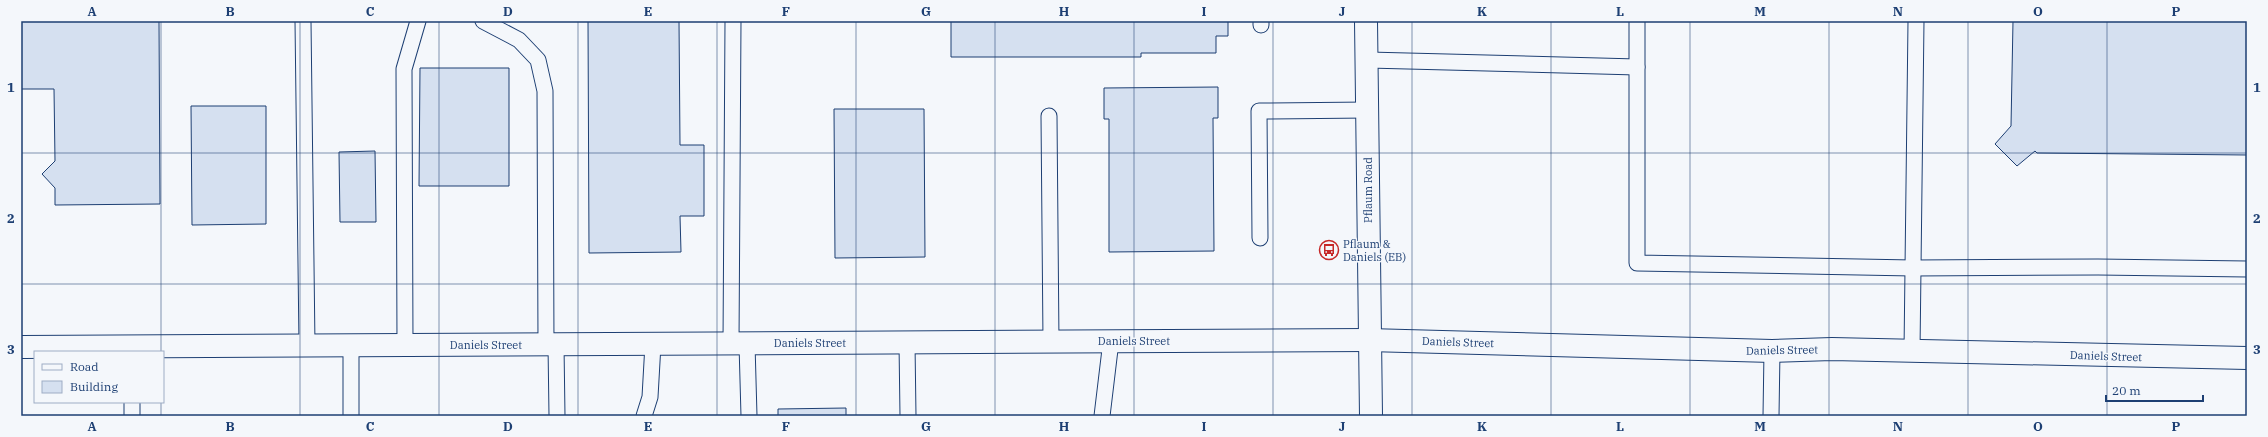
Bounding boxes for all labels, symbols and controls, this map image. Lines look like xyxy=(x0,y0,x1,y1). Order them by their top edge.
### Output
text: A xyxy=(87,3,97,20)
text: B xyxy=(225,3,235,20)
text: C xyxy=(366,3,375,20)
text: D xyxy=(503,3,513,20)
text: E xyxy=(644,3,652,20)
text: F xyxy=(782,3,790,20)
text: G xyxy=(921,3,931,20)
text: H xyxy=(1059,3,1070,20)
text: I xyxy=(1202,3,1207,20)
text: J xyxy=(1339,3,1346,20)
text: K xyxy=(1477,3,1487,20)
text: L xyxy=(1616,3,1624,20)
text: M xyxy=(1754,3,1766,20)
text: N xyxy=(1893,3,1903,20)
text: O xyxy=(2033,3,2043,20)
text: P xyxy=(2172,3,2181,20)
text: 1 xyxy=(7,79,15,96)
text: 1 xyxy=(2253,79,2261,96)
street label: Pflaum Road xyxy=(1361,157,1375,223)
text: 2 xyxy=(7,210,15,227)
text: 2 xyxy=(2253,210,2261,227)
place label: Pflaum & Daniels (EB) xyxy=(1343,237,1406,264)
bus stop icon: Pflaum & Daniels (EB) xyxy=(1318,239,1340,261)
street label: Daniels Street xyxy=(1098,334,1170,348)
street label: Daniels Street xyxy=(1422,334,1494,350)
street label: Daniels Street xyxy=(774,336,846,350)
street label: Daniels Street xyxy=(450,338,522,352)
text: 3 xyxy=(7,341,15,358)
text: 3 xyxy=(2253,341,2261,358)
street label: Daniels Street xyxy=(1746,342,1818,358)
street label: Daniels Street xyxy=(2070,348,2142,364)
legend xyxy=(34,351,164,403)
text: Road xyxy=(70,359,99,374)
scale bar xyxy=(2106,377,2203,403)
text: Building xyxy=(70,379,118,394)
text: 20 m xyxy=(2112,383,2141,398)
text: A xyxy=(87,418,97,435)
text: B xyxy=(225,418,235,435)
text: C xyxy=(366,418,375,435)
text: D xyxy=(503,418,513,435)
text: E xyxy=(644,418,652,435)
text: F xyxy=(782,418,790,435)
text: G xyxy=(921,418,931,435)
text: H xyxy=(1059,418,1070,435)
text: I xyxy=(1202,418,1207,435)
text: J xyxy=(1339,418,1346,435)
text: K xyxy=(1477,418,1487,435)
text: L xyxy=(1616,418,1624,435)
text: M xyxy=(1754,418,1766,435)
text: N xyxy=(1893,418,1903,435)
text: O xyxy=(2033,418,2043,435)
text: P xyxy=(2172,418,2181,435)

